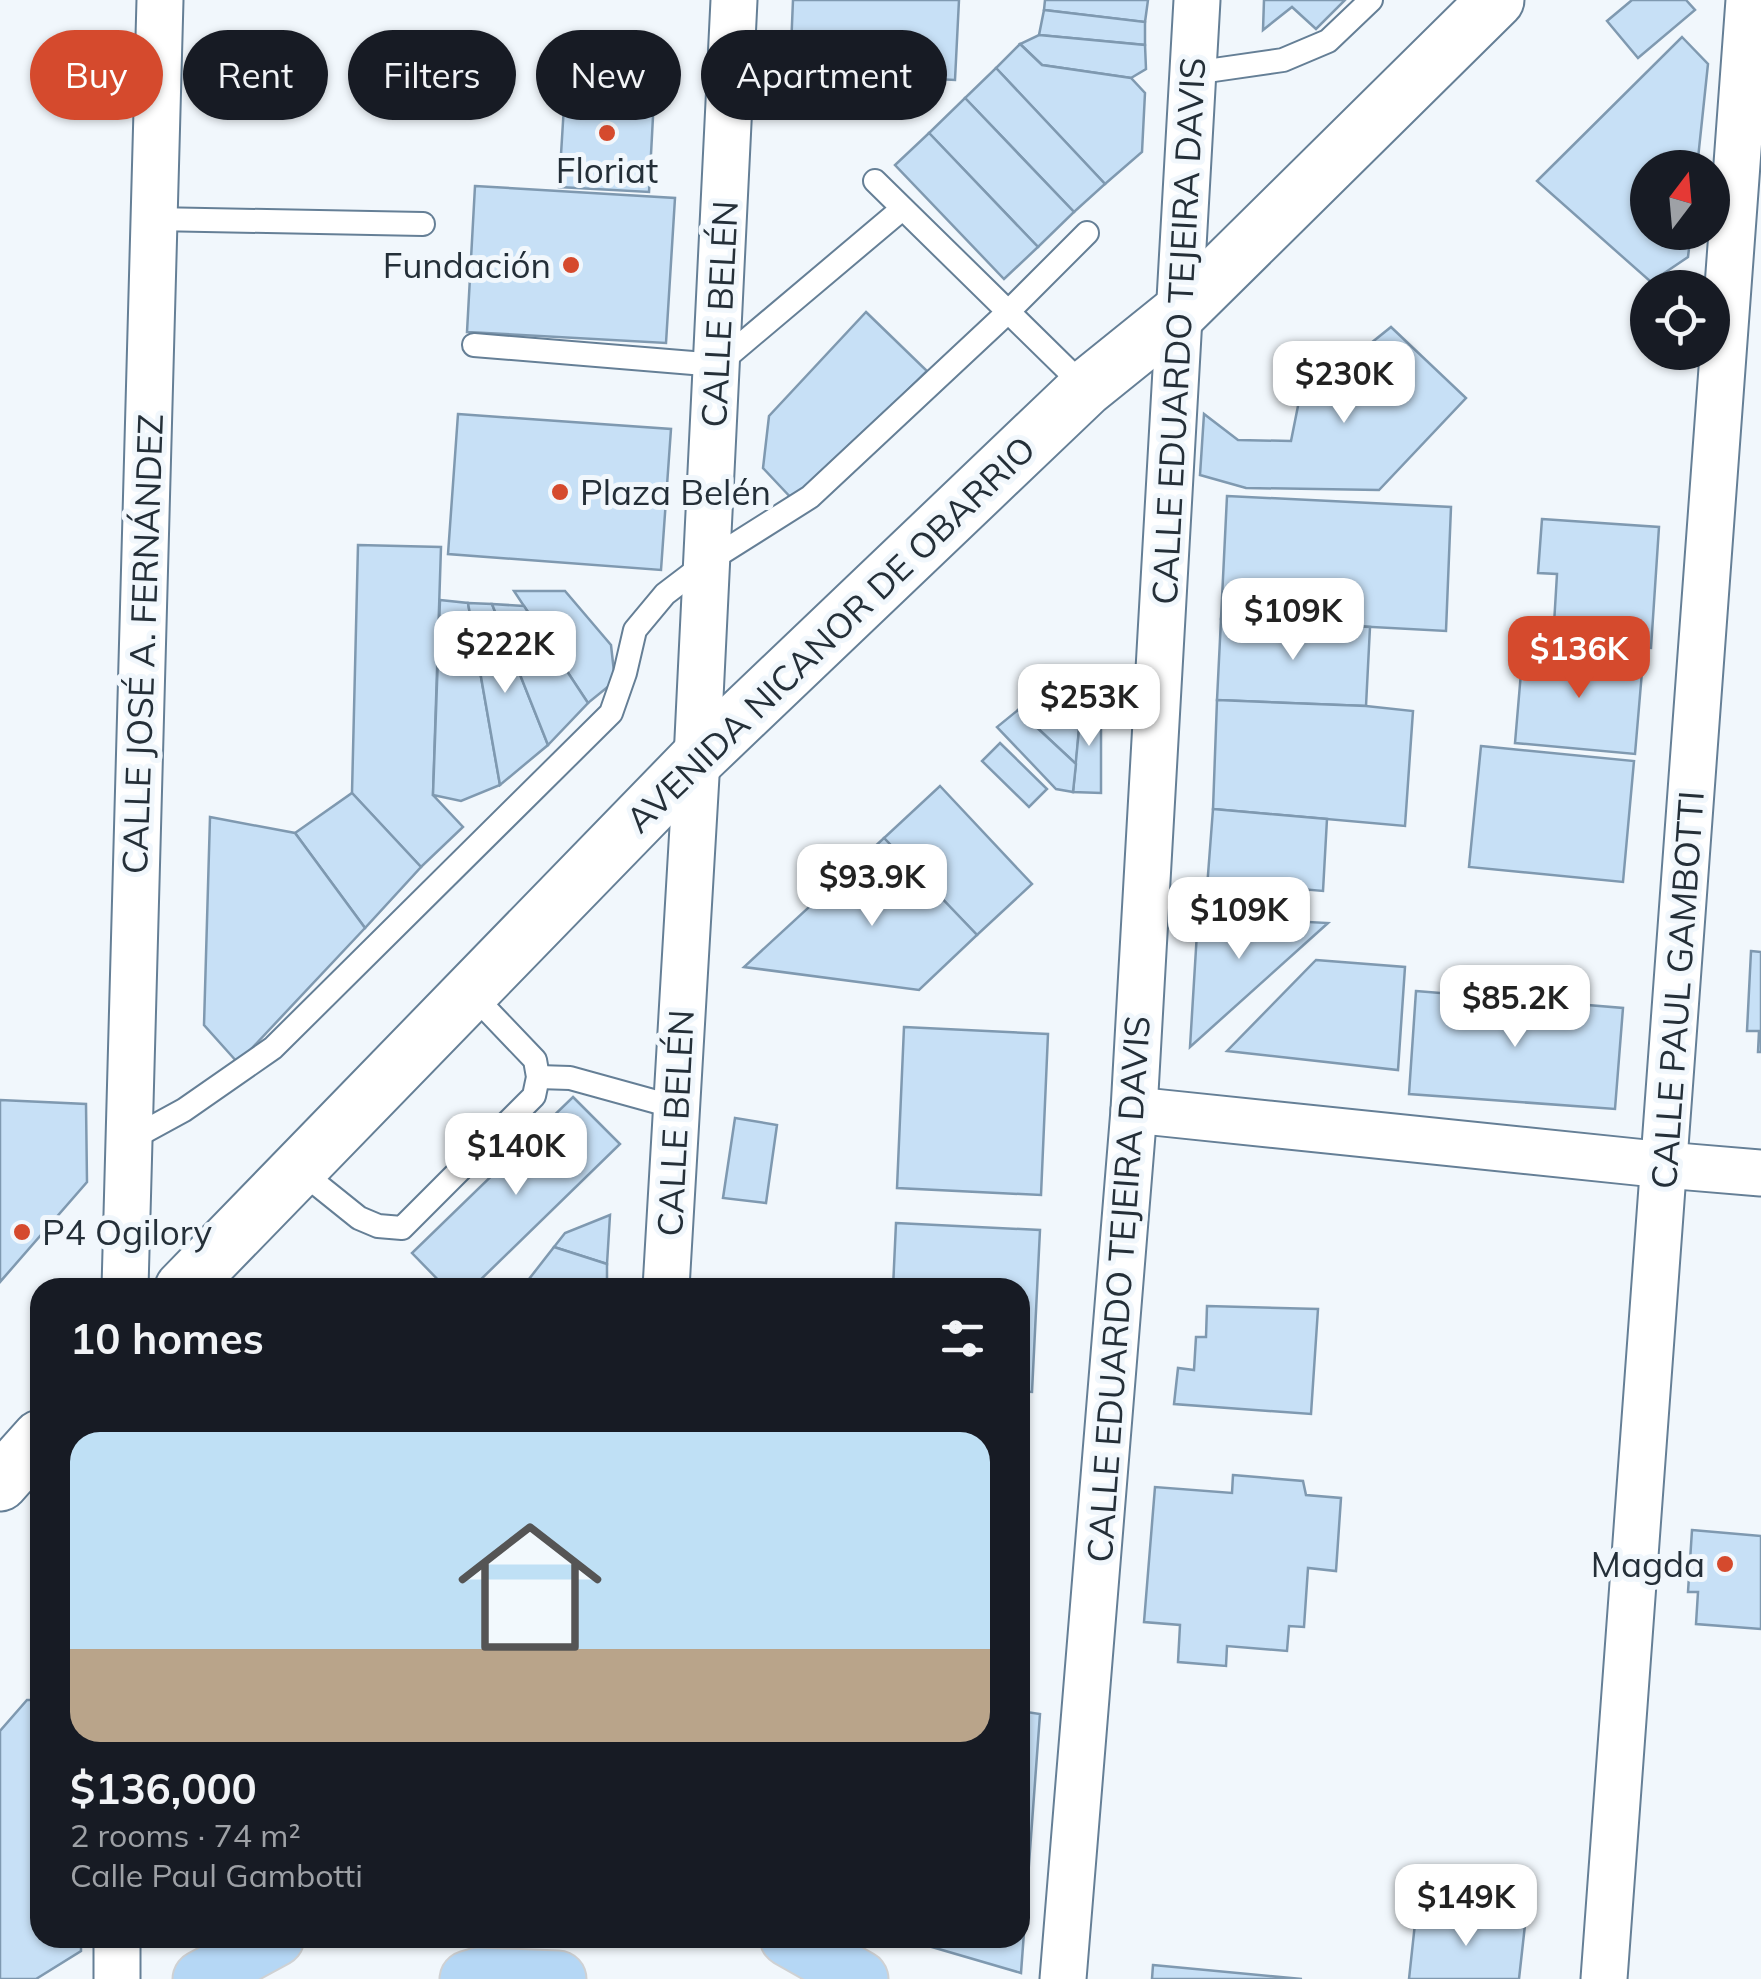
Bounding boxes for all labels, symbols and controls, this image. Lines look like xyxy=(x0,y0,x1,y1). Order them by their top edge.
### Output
chip: Buy xyxy=(30,30,163,120)
chip: Rent xyxy=(183,30,328,120)
chip: Filters xyxy=(348,30,516,120)
chip: New xyxy=(536,30,681,120)
chip: Apartment xyxy=(701,30,947,120)
street label: CALLE EDUARDO TEJEIRA DAVIS xyxy=(1142,56,1214,606)
marker: Floriat xyxy=(596,122,618,144)
place label: Floriat xyxy=(556,148,658,192)
north arrow xyxy=(1630,150,1730,250)
map controls xyxy=(1630,150,1730,370)
street label: CALLE BELÉN xyxy=(691,199,747,429)
place label: Fundación xyxy=(383,243,551,287)
marker: Fundación xyxy=(560,254,582,276)
button: locate xyxy=(1630,270,1730,370)
pin: $230K xyxy=(1274,341,1414,426)
text: $230K xyxy=(1295,353,1393,393)
street label: CALLE JOSÉ A. FERNÁNDEZ xyxy=(112,413,172,875)
street label: AVENIDA NICANOR DE OBARRIO xyxy=(616,426,1044,842)
place label: Plaza Belén xyxy=(580,470,771,514)
marker: Plaza Belén xyxy=(549,481,571,503)
pin: $109K xyxy=(1223,578,1363,663)
text: $109K xyxy=(1244,590,1342,630)
pin: $222K xyxy=(435,611,575,696)
pin: $136K xyxy=(1509,616,1649,701)
text: $222K xyxy=(456,623,554,663)
text: $136K xyxy=(1530,628,1628,668)
pin: $253K xyxy=(1019,664,1159,749)
text: $253K xyxy=(1040,676,1138,716)
street label: CALLE PAUL GAMBOTTI xyxy=(1641,790,1713,1190)
pin: $93.9K xyxy=(791,844,953,929)
text: $93.9K xyxy=(819,856,925,896)
pin: $109K xyxy=(1169,877,1309,962)
text: $109K xyxy=(1190,889,1288,929)
pin: $85.2K xyxy=(1434,965,1596,1050)
text: $85.2K xyxy=(1462,977,1568,1017)
street label: CALLE BELÉN xyxy=(647,1008,703,1238)
street label: CALLE EDUARDO TEJEIRA DAVIS xyxy=(1077,1014,1159,1564)
pin: $140K xyxy=(446,1113,586,1198)
text: $140K xyxy=(467,1125,565,1165)
place label: P4 Ogilory xyxy=(42,1210,212,1254)
marker: P4 Ogilory xyxy=(11,1221,33,1243)
icon: filters xyxy=(935,1311,990,1366)
text: 10 homes xyxy=(70,1312,264,1365)
icon: home xyxy=(440,1497,620,1677)
place label: Magda xyxy=(1591,1542,1705,1586)
marker: Magda xyxy=(1714,1553,1736,1575)
text: $136,000 xyxy=(70,1762,257,1815)
text: 2 rooms · 74 m² xyxy=(70,1815,301,1855)
text: Calle Paul Gambotti xyxy=(70,1855,363,1895)
pin: $149K xyxy=(1396,1864,1536,1949)
text: $149K xyxy=(1417,1876,1515,1916)

